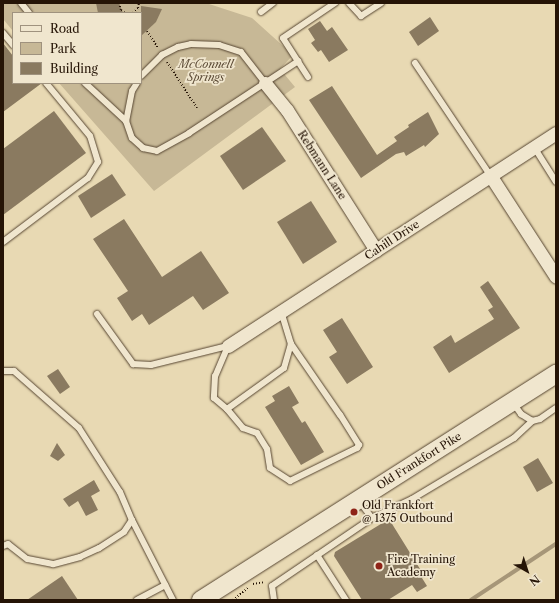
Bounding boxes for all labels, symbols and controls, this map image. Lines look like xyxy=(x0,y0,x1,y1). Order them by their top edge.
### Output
legend xyxy=(12,12,142,84)
text: Road xyxy=(50,21,80,36)
text: Park xyxy=(50,41,76,56)
park label: McConnell Springs xyxy=(178,58,234,84)
text: Building xyxy=(50,61,98,76)
street label: Rebmann Lane xyxy=(295,128,349,202)
street label: Cahill Drive xyxy=(362,217,422,263)
street label: Old Frankfort Pike xyxy=(374,430,464,492)
place label: Old Frankfort @ 1375 Outbound xyxy=(362,499,453,525)
marker: Old Frankfort @ 1375 Outbound xyxy=(349,507,359,517)
north arrow xyxy=(507,551,547,591)
place label: Fire Training Academy xyxy=(387,553,455,579)
marker: Fire Training Academy xyxy=(374,561,384,571)
text: N xyxy=(526,572,543,589)

